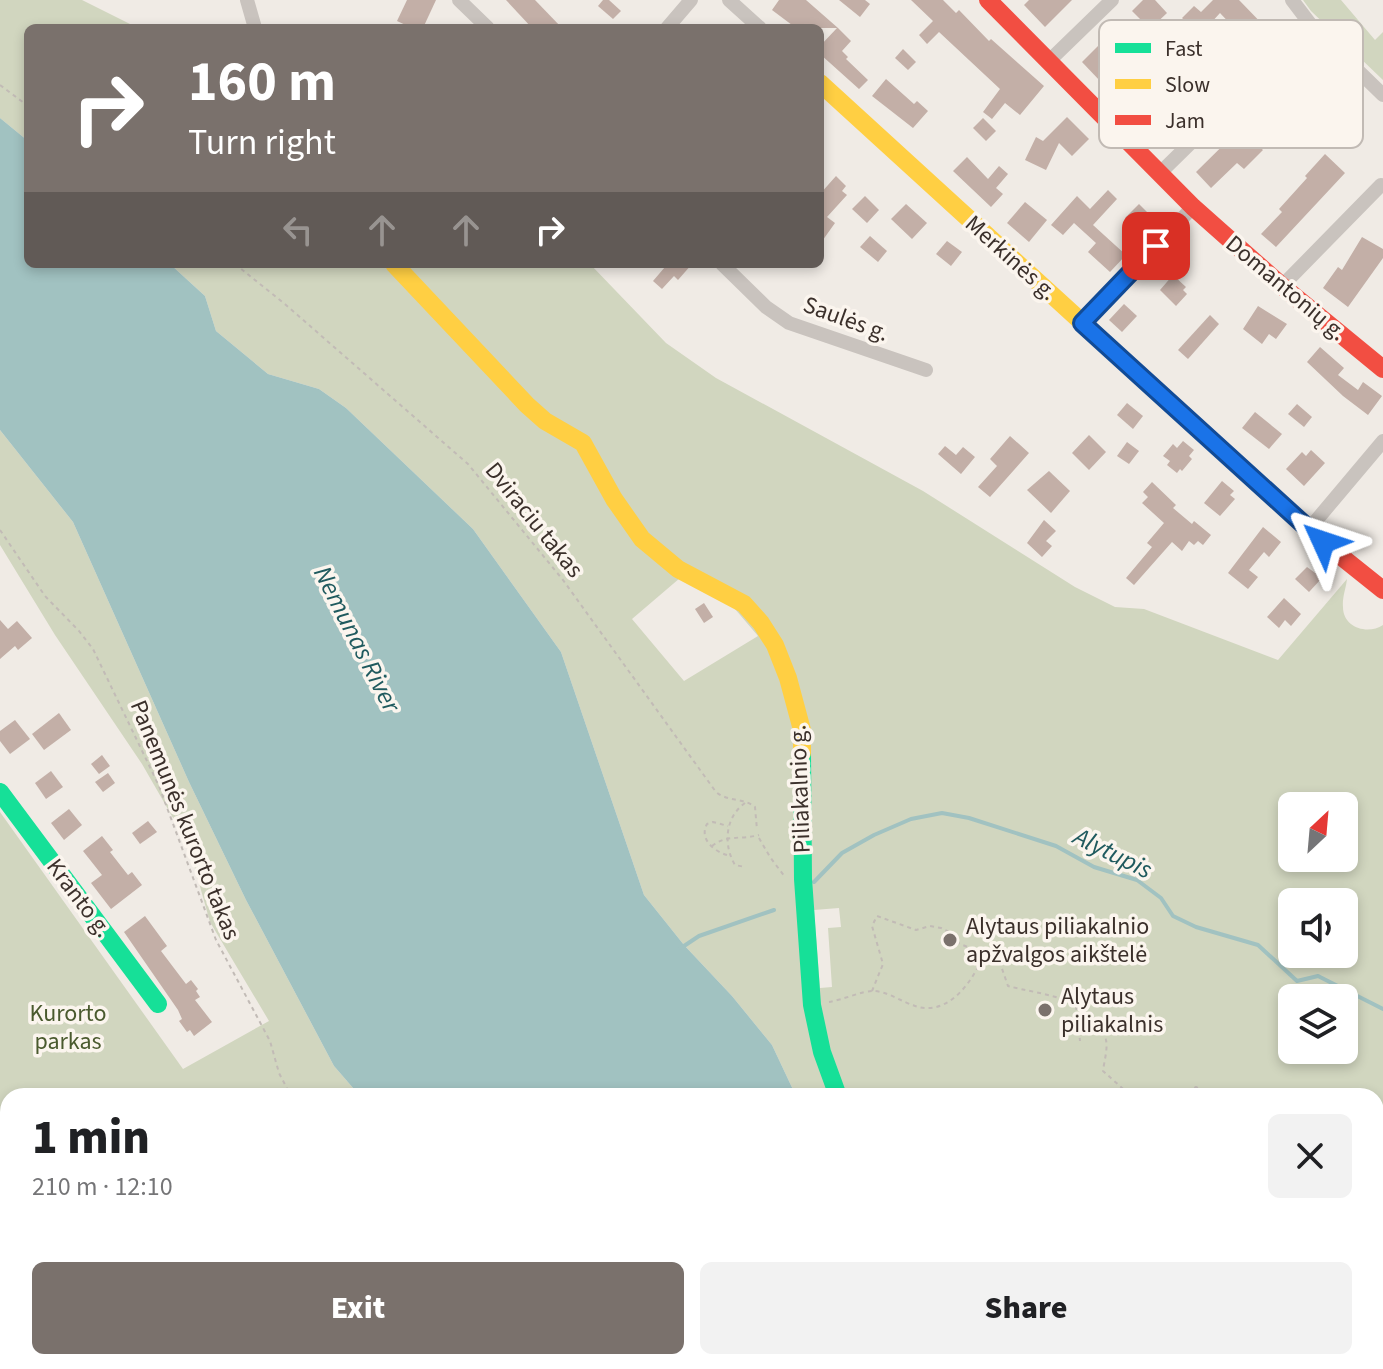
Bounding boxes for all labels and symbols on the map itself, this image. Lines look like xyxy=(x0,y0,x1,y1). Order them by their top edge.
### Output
legend xyxy=(1099,20,1363,148)
text: Fast xyxy=(1165,33,1203,65)
text: Slow xyxy=(1165,69,1210,101)
text: Jam xyxy=(1165,105,1205,137)
street label: Merkinės g. xyxy=(957,207,1065,309)
pin xyxy=(1122,212,1190,280)
street label: Domantonių g. xyxy=(1218,227,1354,349)
street label: Saulės g. xyxy=(798,287,894,351)
street label: Dviraciu takas xyxy=(476,455,592,585)
position arrow xyxy=(1281,500,1365,584)
water label: Nemunas River xyxy=(304,559,410,720)
street label: Panemunės kurorto takas xyxy=(121,695,249,945)
street label: Piliakalnio g. xyxy=(780,724,820,854)
north arrow xyxy=(1278,792,1358,872)
water label: Alytupis xyxy=(1066,817,1159,888)
street label: Kranto g. xyxy=(38,851,120,945)
place label: Alytaus piliakalnio apžvalgos aikštelė xyxy=(966,909,1149,972)
marker: Alytaus piliakalnio apžvalgos aikštelė xyxy=(941,931,959,949)
place label: Alytaus piliakalnis xyxy=(1061,979,1163,1042)
park label: Kurorto parkas xyxy=(30,996,106,1059)
marker: Alytaus piliakalnis xyxy=(1036,1001,1054,1019)

